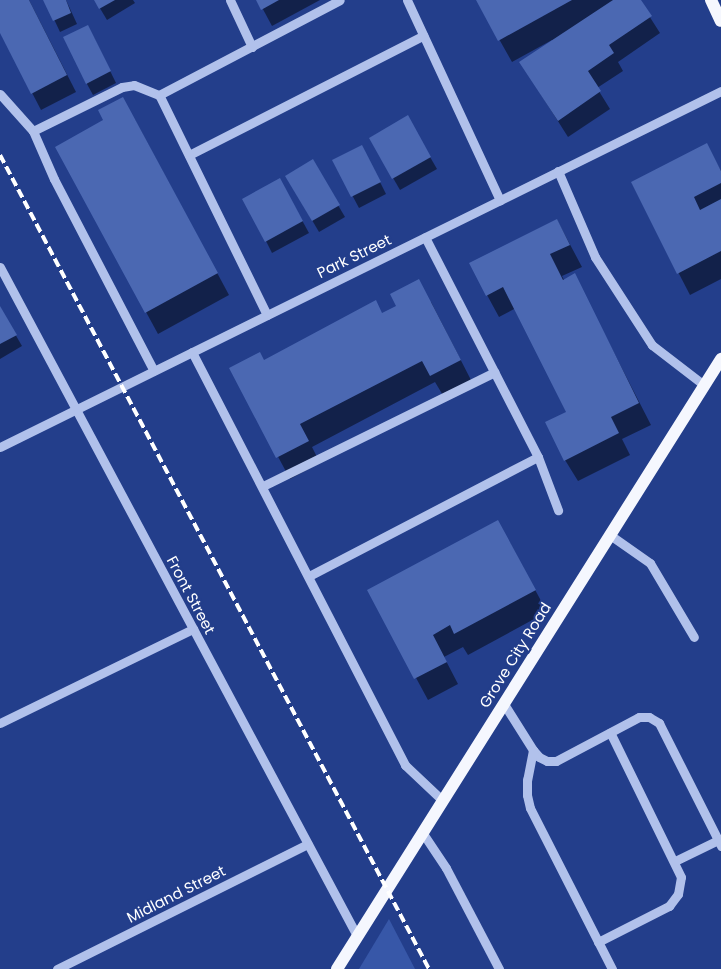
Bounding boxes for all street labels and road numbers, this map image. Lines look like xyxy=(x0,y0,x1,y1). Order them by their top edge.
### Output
street label: Park Street xyxy=(314,230,394,282)
street label: Front Street xyxy=(163,553,219,637)
street label: Grove City Road xyxy=(475,599,555,711)
street label: Midland Street xyxy=(124,861,228,927)

